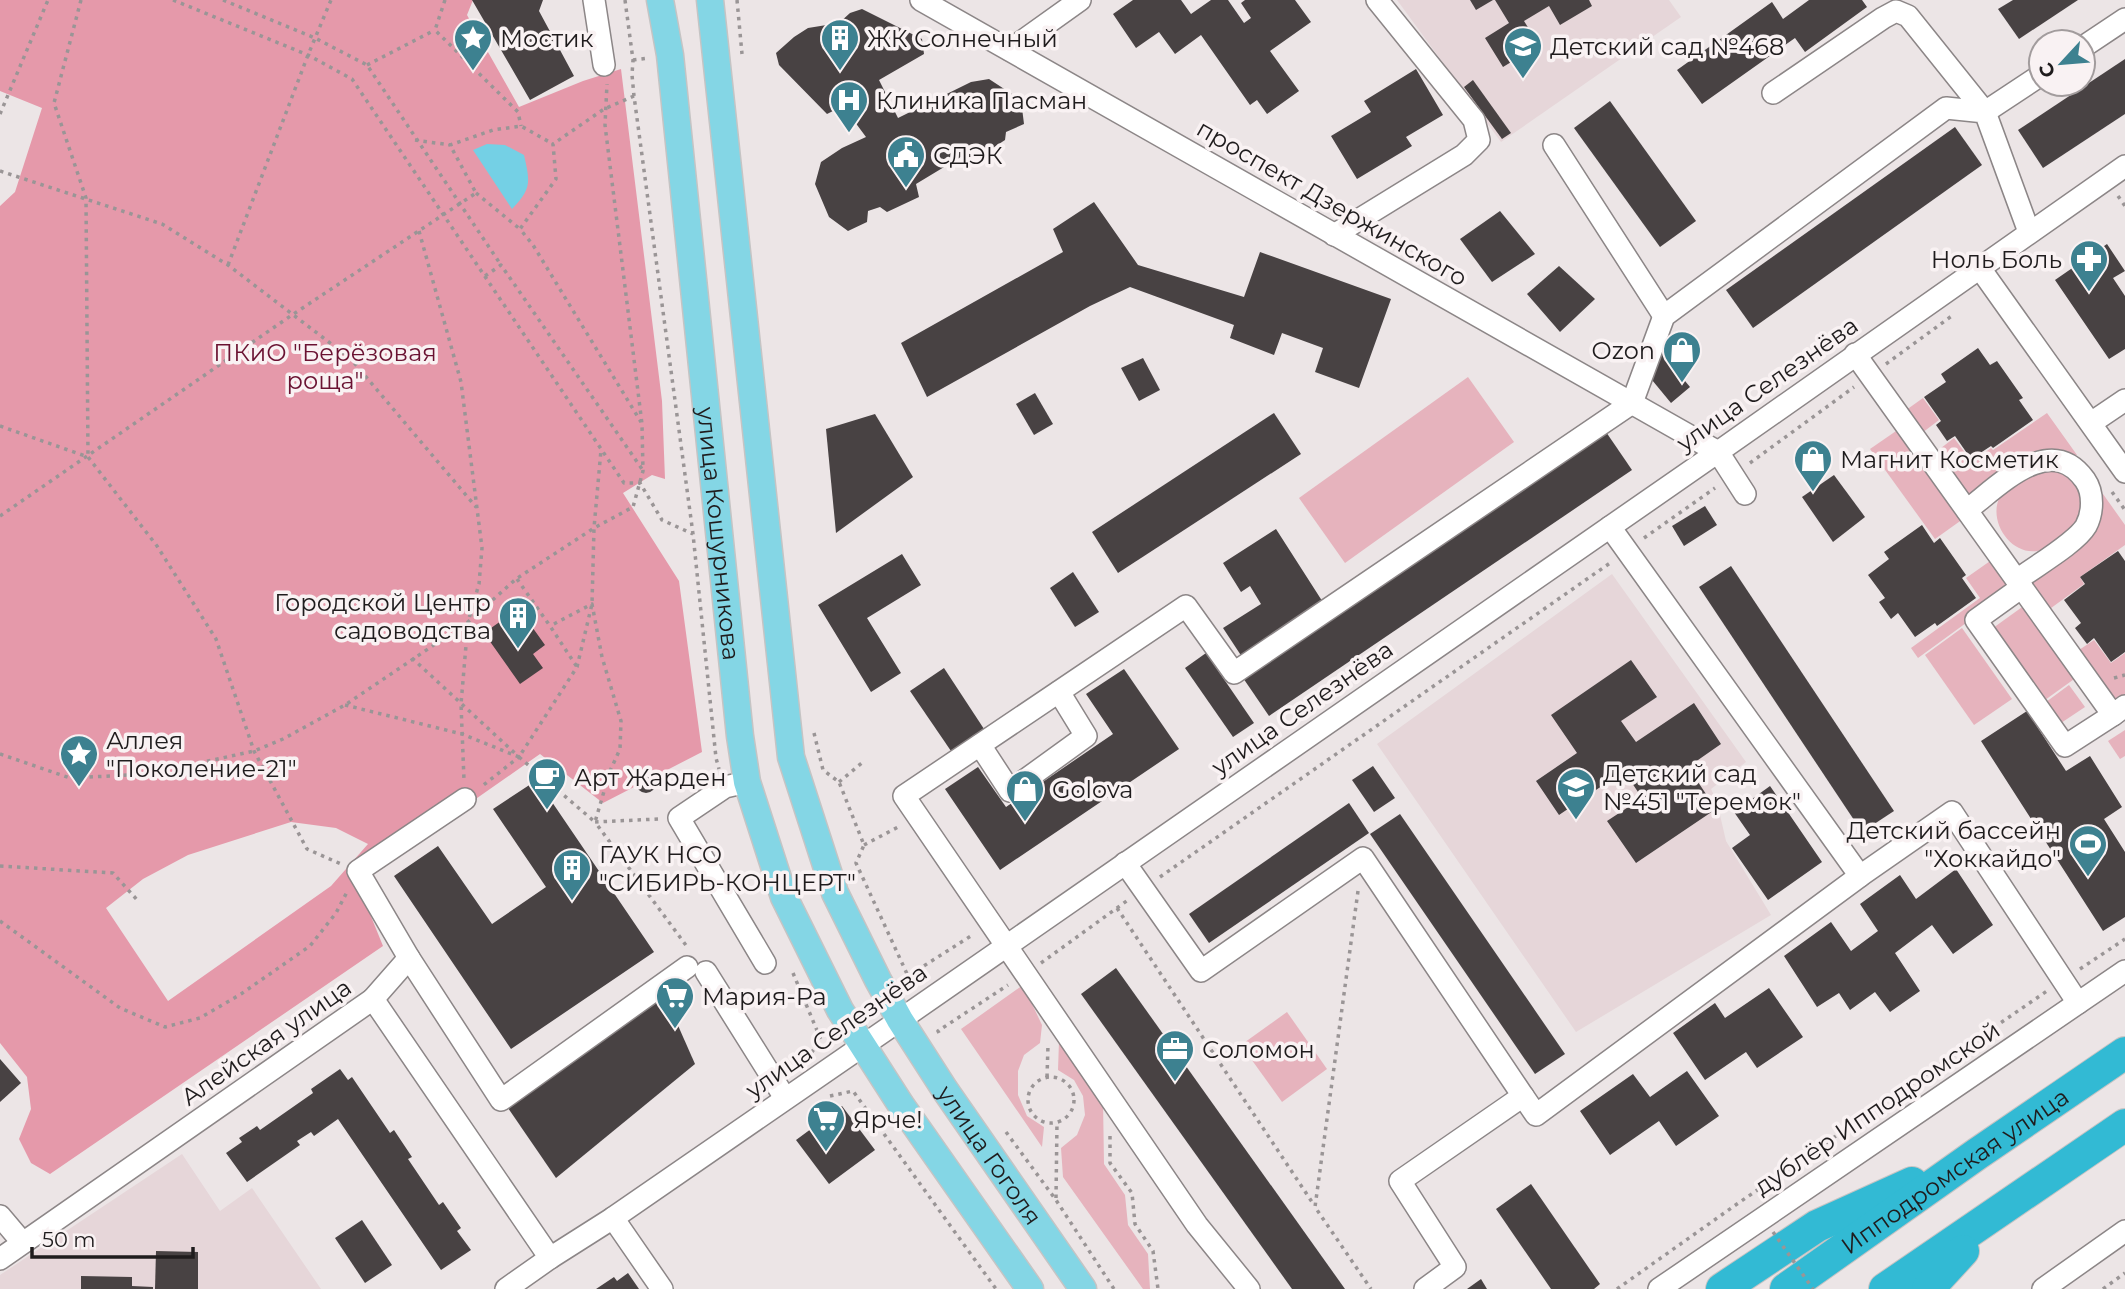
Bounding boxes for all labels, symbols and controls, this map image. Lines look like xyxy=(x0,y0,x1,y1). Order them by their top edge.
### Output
place icon: Мостик xyxy=(452,17,494,72)
building icon: ЖК Солнечный xyxy=(819,17,861,72)
place label: Мостик xyxy=(500,24,594,53)
place label: ЖК Солнечный xyxy=(867,24,1058,53)
school or university icon: Детский сад №468 xyxy=(1502,25,1544,80)
north arrow xyxy=(2027,28,2097,98)
place label: Детский сад №468 xyxy=(1550,32,1784,61)
text: С xyxy=(2034,59,2061,81)
hospital icon: Клиника Пасман xyxy=(828,79,870,134)
place label: Клиника Пасман xyxy=(876,86,1087,115)
street label: проспект Дзержинского xyxy=(1192,114,1472,292)
public building icon: СДЭК xyxy=(885,134,927,189)
place label: СДЭК xyxy=(933,141,1003,170)
pharmacy icon: Ноль Боль xyxy=(2068,238,2110,293)
place label: Ноль Боль xyxy=(1931,245,2062,274)
street label: улица Селезнёва xyxy=(1670,311,1863,458)
shop icon: Ozon xyxy=(1661,329,1703,384)
place label: Ozon xyxy=(1592,336,1655,365)
park label: ПКиО "Берёзовая роща" xyxy=(213,338,437,395)
street label: улица Кошурникова xyxy=(692,404,747,662)
shop icon: Магнит Косметик xyxy=(1792,438,1834,493)
place label: Магнит Косметик xyxy=(1840,445,2059,474)
place label: Городской Центр садоводства xyxy=(274,588,491,645)
building icon: Городской Центр садоводства xyxy=(497,595,539,650)
street label: улица Селезнёва xyxy=(1205,635,1398,782)
place label: Аллея "Поколение-21" xyxy=(106,726,297,783)
place icon: Аллея "Поколение-21" xyxy=(58,733,100,788)
cafe icon: Арт Жарден xyxy=(526,756,568,811)
place label: Детский сад №451 "Теремок" xyxy=(1603,759,1801,816)
place label: Арт Жарден xyxy=(574,763,726,792)
school or university icon: Детский сад №451 "Теремок" xyxy=(1555,766,1597,821)
shop icon: Golova xyxy=(1004,768,1046,823)
place label: Golova xyxy=(1052,775,1133,804)
place label: Детский бассейн "Хоккайдо" xyxy=(1847,816,2061,873)
sports icon: Детский бассейн "Хоккайдо" xyxy=(2067,823,2109,878)
place label: ГАУК НСО "СИБИРЬ-КОНЦЕРТ" xyxy=(599,840,856,897)
building icon: ГАУК НСО "СИБИРЬ-КОНЦЕРТ" xyxy=(551,847,593,902)
street label: улица Селезнёва xyxy=(739,958,932,1105)
street label: Алейская улица xyxy=(175,972,357,1112)
supermarket icon: Мария-Ра xyxy=(654,975,696,1030)
place label: Мария-Ра xyxy=(702,982,826,1011)
street label: дублёр Ипподромской xyxy=(1749,1015,2005,1201)
office icon: Соломон xyxy=(1154,1028,1196,1083)
place label: Соломон xyxy=(1202,1035,1315,1064)
street label: улица Гоголя xyxy=(931,1079,1048,1230)
street label: Ипподромская улица xyxy=(1835,1081,2074,1260)
supermarket icon: Ярче! xyxy=(805,1098,847,1153)
place label: Ярче! xyxy=(853,1105,922,1134)
scale bar xyxy=(32,1216,192,1260)
text: 50 m xyxy=(42,1227,96,1252)

